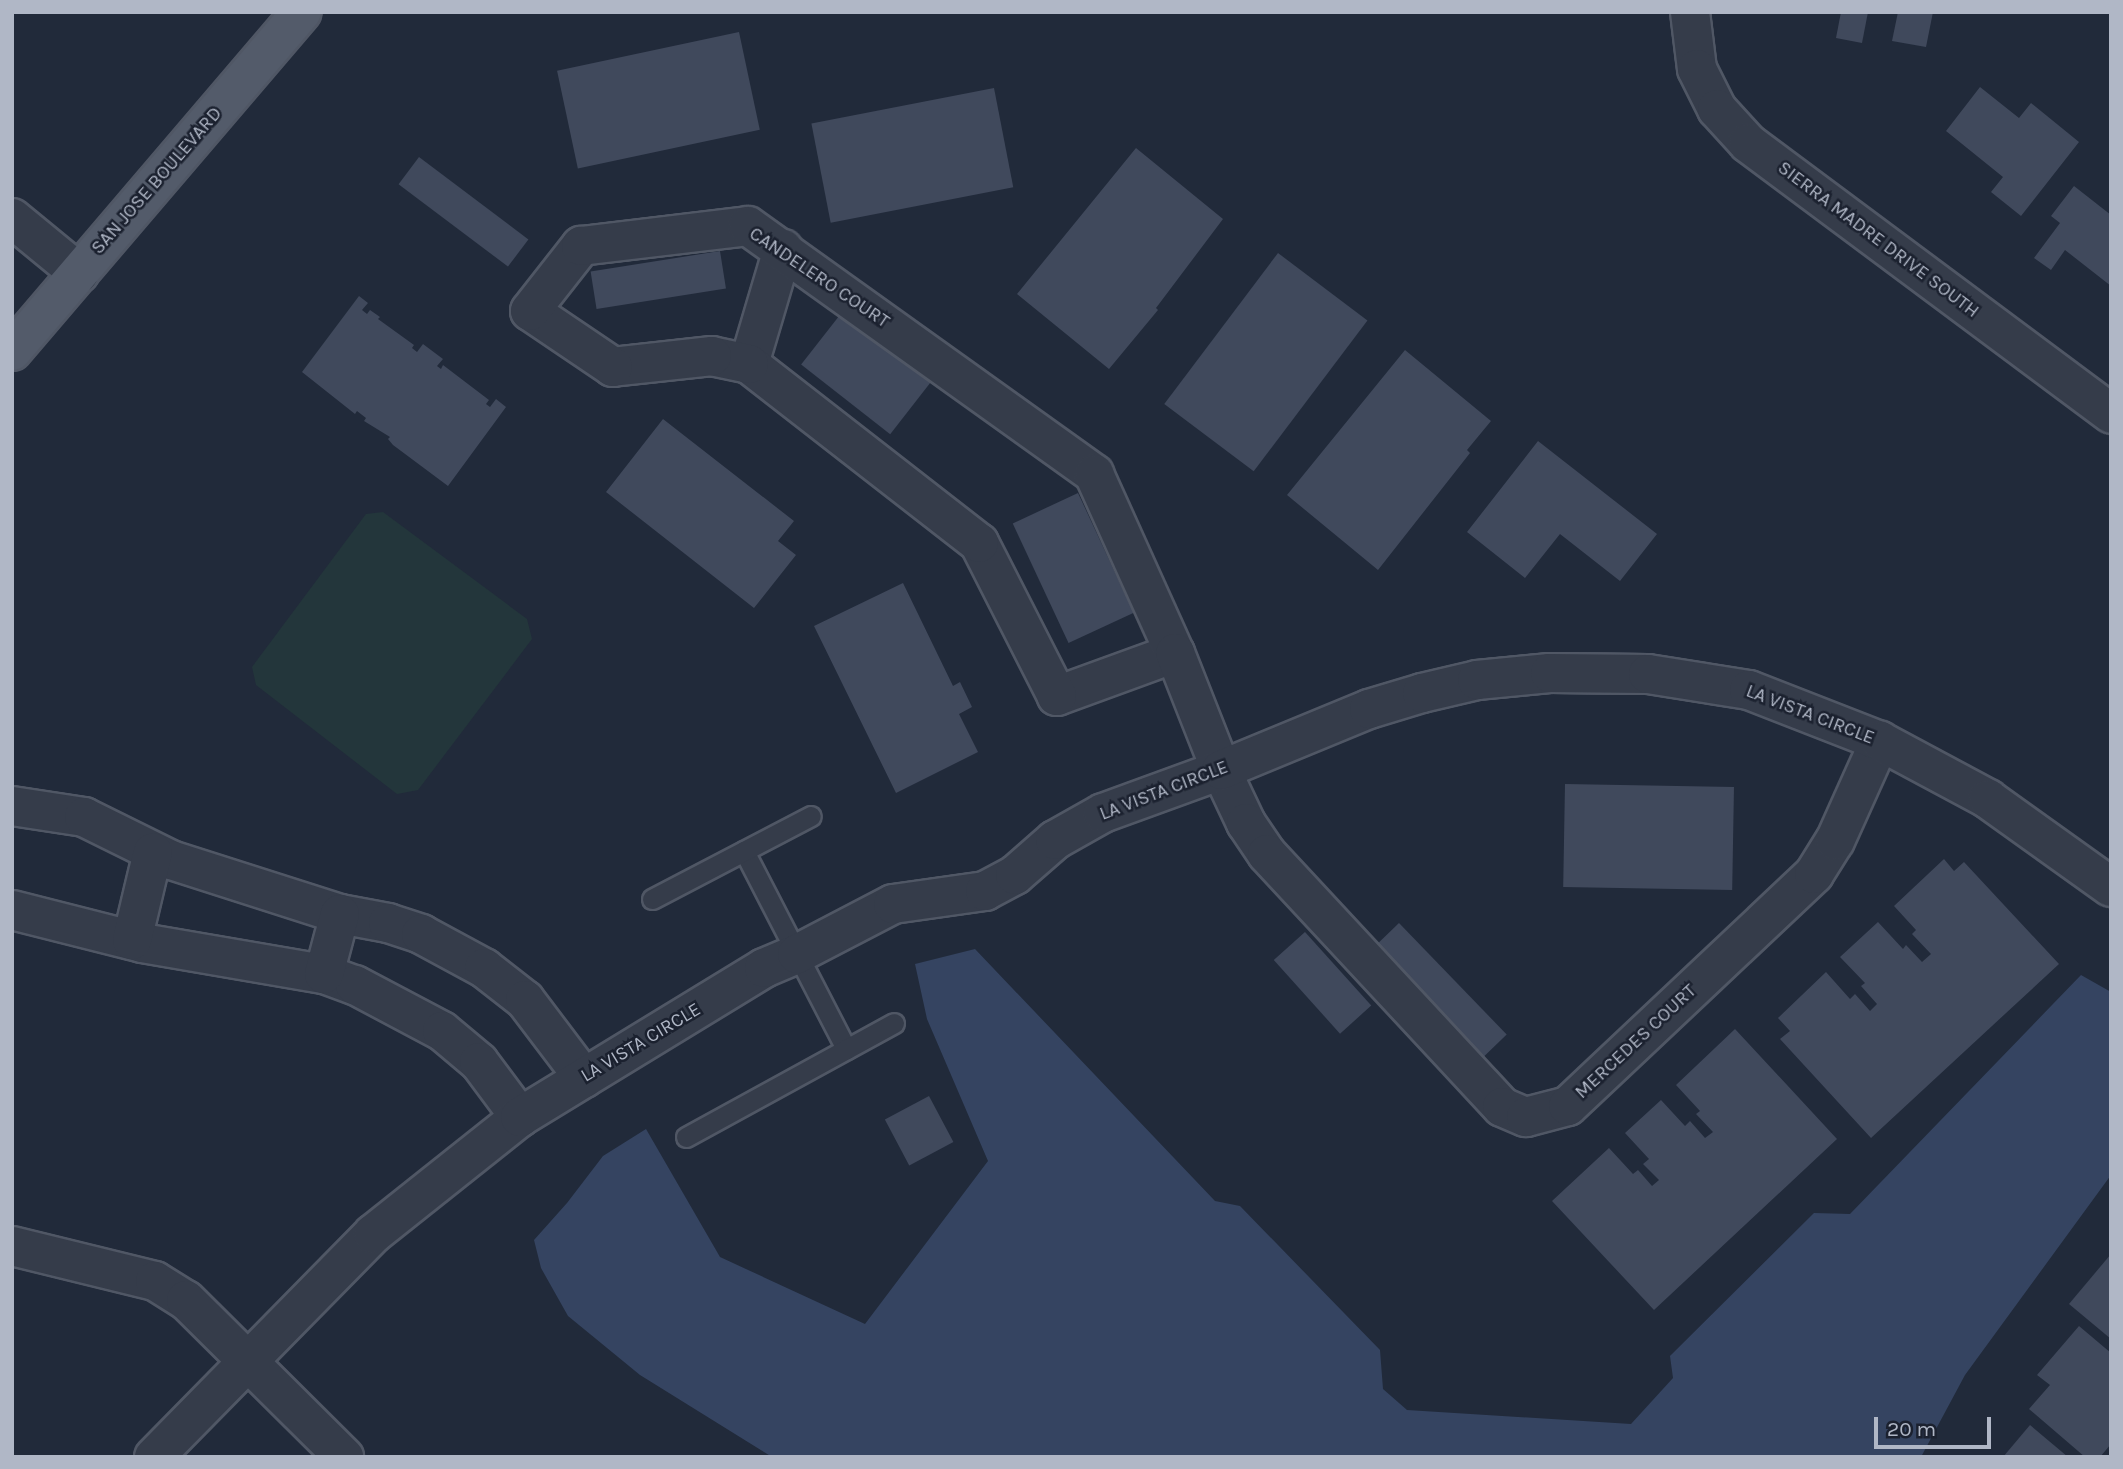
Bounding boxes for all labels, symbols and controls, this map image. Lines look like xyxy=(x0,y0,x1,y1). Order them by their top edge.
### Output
street label: SAN JOSE BOULEVARD xyxy=(87,103,227,259)
street label: SIERRA MADRE DRIVE SOUTH xyxy=(1773,157,1983,323)
street label: CANDELERO COURT xyxy=(745,223,893,333)
street label: LA VISTA CIRCLE xyxy=(1743,680,1877,750)
street label: LA VISTA CIRCLE xyxy=(1097,756,1231,826)
street label: MERCEDES COURT xyxy=(1571,980,1701,1104)
street label: LA VISTA CIRCLE xyxy=(577,998,705,1088)
scale bar xyxy=(1878,1402,1995,1446)
text: 20 m xyxy=(1887,1417,1936,1441)

